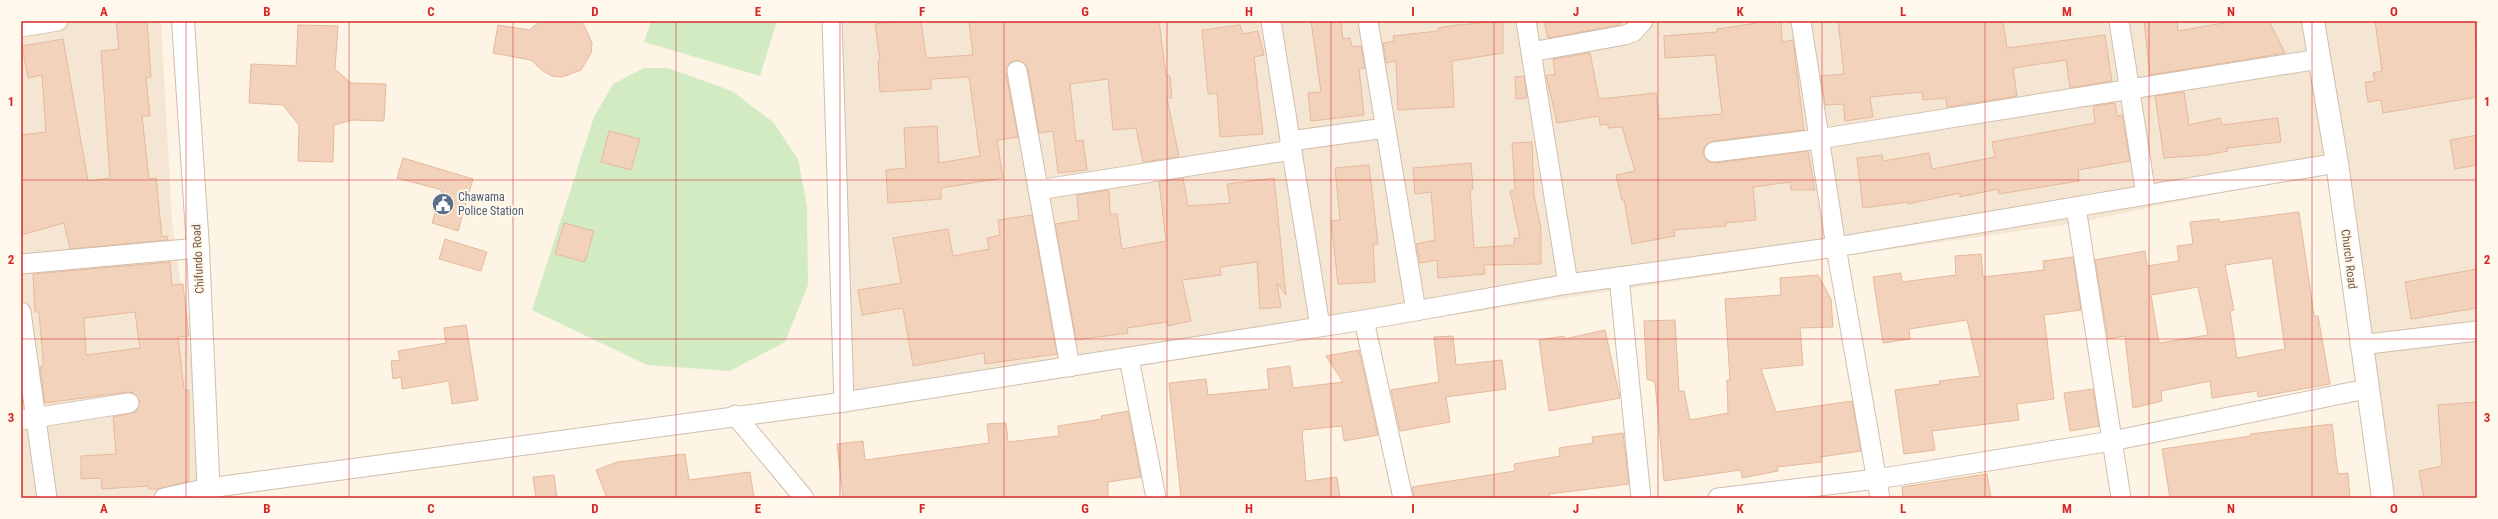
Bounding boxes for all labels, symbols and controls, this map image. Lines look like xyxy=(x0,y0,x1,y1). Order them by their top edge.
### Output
text: A xyxy=(100,4,108,19)
text: B xyxy=(263,4,271,19)
text: C xyxy=(427,4,435,19)
text: D xyxy=(591,4,599,19)
text: E xyxy=(755,4,762,19)
text: F xyxy=(919,4,925,19)
text: G xyxy=(1081,4,1089,19)
text: H xyxy=(1245,4,1253,19)
text: I xyxy=(1411,4,1415,19)
text: J xyxy=(1573,4,1579,19)
text: K xyxy=(1736,4,1744,19)
text: L xyxy=(1900,4,1906,19)
text: M xyxy=(2062,4,2072,19)
text: N xyxy=(2227,4,2235,19)
text: O xyxy=(2390,4,2398,19)
text: 1 xyxy=(8,94,14,109)
text: 1 xyxy=(2484,94,2490,109)
place label: Chawama Police Station xyxy=(458,190,524,218)
public building icon: Chawama Police Station xyxy=(430,191,456,217)
street label: Chifundo Road xyxy=(189,224,207,294)
street label: Church Road xyxy=(2338,228,2360,290)
text: 2 xyxy=(8,252,15,267)
text: 2 xyxy=(2484,252,2491,267)
text: 3 xyxy=(8,410,14,425)
text: 3 xyxy=(2484,410,2490,425)
text: A xyxy=(100,501,108,516)
text: B xyxy=(263,501,271,516)
text: C xyxy=(427,501,435,516)
text: D xyxy=(591,501,599,516)
text: E xyxy=(755,501,762,516)
text: F xyxy=(919,501,925,516)
text: G xyxy=(1081,501,1089,516)
text: H xyxy=(1245,501,1253,516)
text: I xyxy=(1411,501,1415,516)
text: J xyxy=(1573,501,1579,516)
text: K xyxy=(1736,501,1744,516)
text: L xyxy=(1900,501,1906,516)
text: M xyxy=(2062,501,2072,516)
text: N xyxy=(2227,501,2235,516)
text: O xyxy=(2390,501,2398,516)

